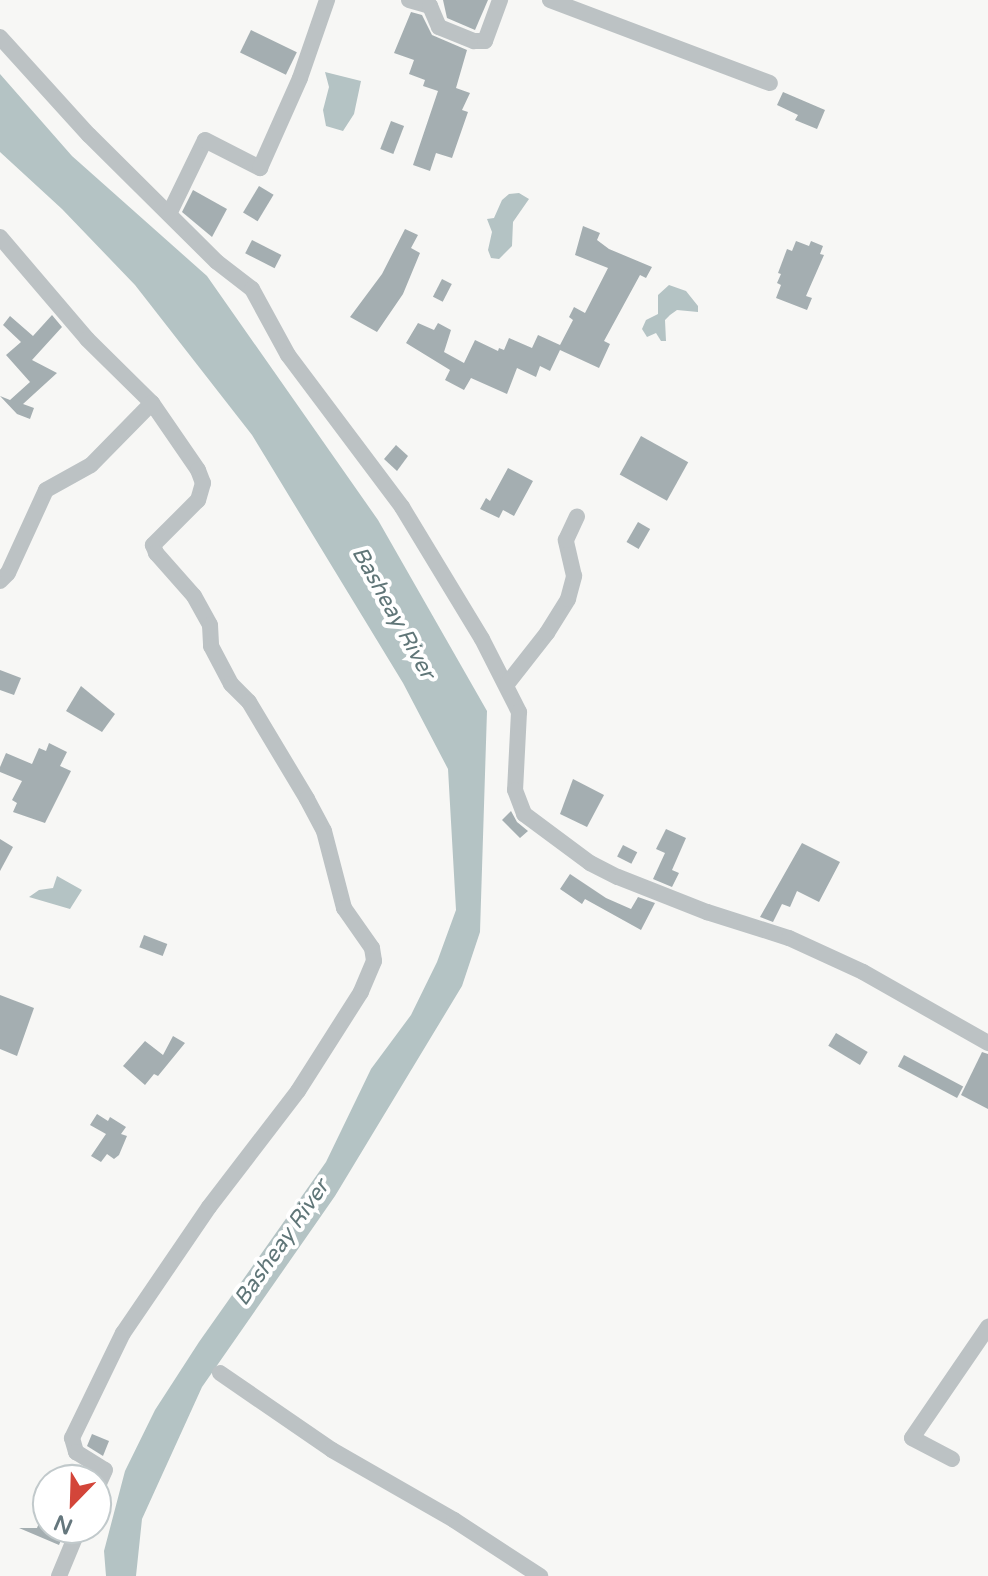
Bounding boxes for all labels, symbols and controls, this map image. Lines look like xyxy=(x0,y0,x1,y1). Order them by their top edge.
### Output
water label: Basheay River xyxy=(346,542,440,684)
water label: Basheay River xyxy=(229,1175,335,1311)
north arrow xyxy=(32,1464,112,1544)
text: N xyxy=(50,1509,77,1540)

